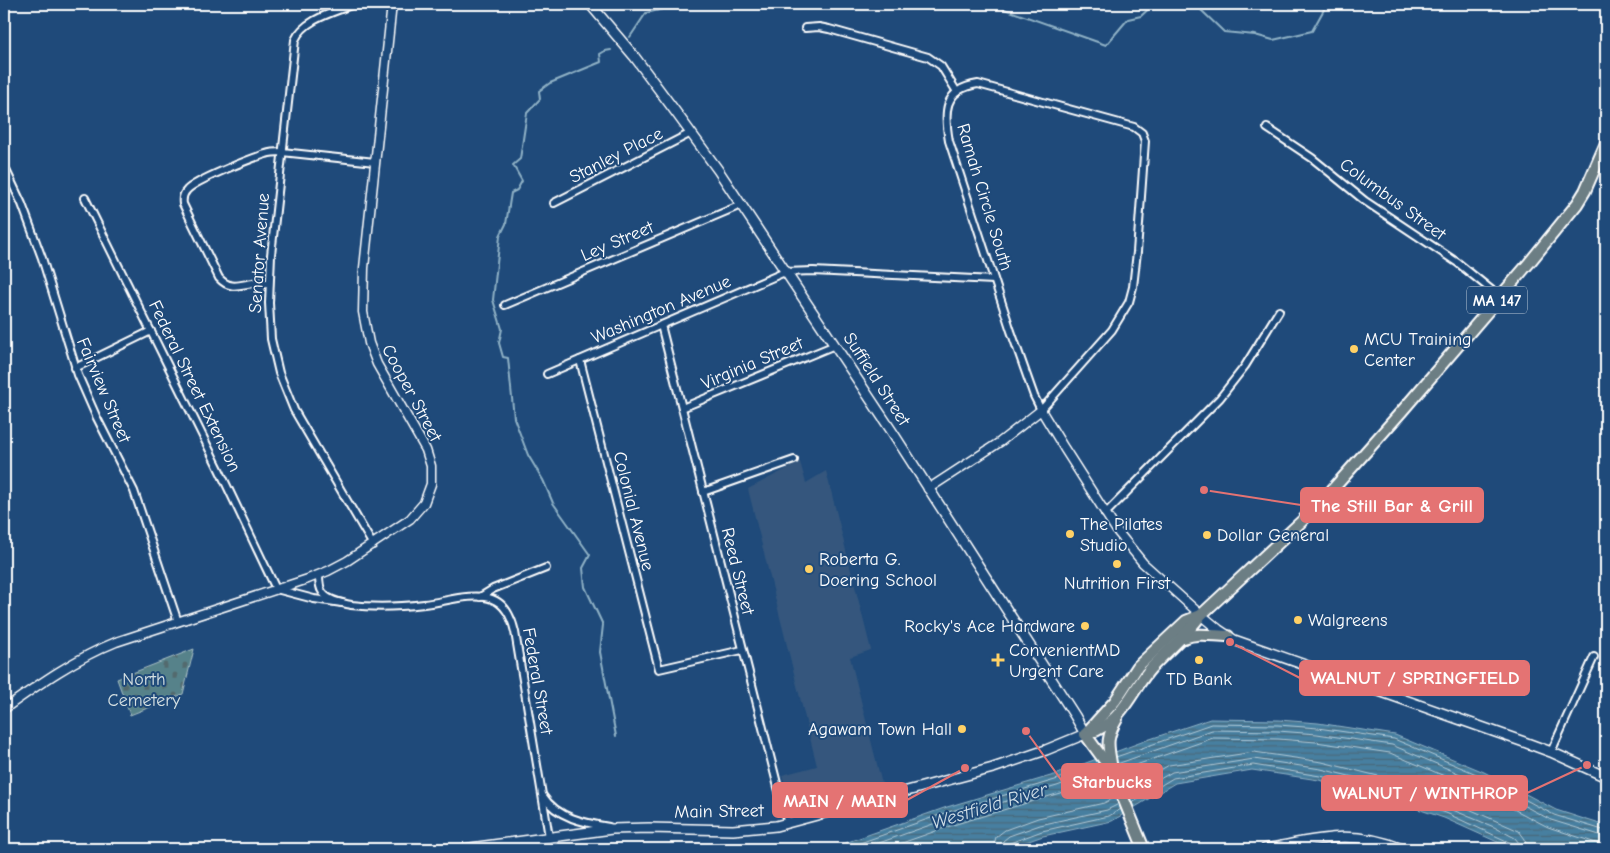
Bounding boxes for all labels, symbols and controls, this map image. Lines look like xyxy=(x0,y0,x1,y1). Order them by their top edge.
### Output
street label: Ramah Circle South xyxy=(952,121,1017,273)
street label: Stanley Place xyxy=(566,123,666,188)
street label: Columbus Street xyxy=(1336,154,1451,245)
street label: Senator Avenue xyxy=(245,192,274,314)
street label: Ley Street xyxy=(578,216,657,266)
street label: Washington Avenue xyxy=(588,271,734,348)
road number: MA 147 xyxy=(1467,286,1527,314)
street label: Federal Street Extension xyxy=(144,297,245,475)
street label: Suffield Street xyxy=(839,329,915,431)
place label: MCU Training Center xyxy=(1364,329,1472,371)
street label: Virginia Street xyxy=(698,332,807,394)
street label: Fairview Street xyxy=(72,334,135,447)
street label: Cooper Street xyxy=(377,341,446,446)
marker: MCU Training Center xyxy=(1348,343,1360,355)
street label: Colonial Avenue xyxy=(609,449,658,573)
callout: The Still Bar & Grill xyxy=(1301,488,1483,522)
text: The Still Bar & Grill xyxy=(1311,495,1473,517)
place label: The Pilates Studio xyxy=(1080,514,1163,556)
street label: Reed Street xyxy=(717,525,759,618)
place label: Dollar General xyxy=(1217,525,1329,546)
marker: The Pilates Studio xyxy=(1064,528,1076,540)
marker: Dollar General xyxy=(1201,529,1213,541)
place label: Roberta G. Doering School xyxy=(819,549,937,591)
marker: Nutrition First xyxy=(1111,558,1123,570)
marker: Roberta G. Doering School xyxy=(803,563,815,575)
place label: Nutrition First xyxy=(1064,573,1171,594)
place label: Walgreens xyxy=(1308,610,1387,631)
marker: Walgreens xyxy=(1292,614,1304,626)
place label: Rocky's Ace Hardware xyxy=(904,616,1075,637)
marker: Rocky's Ace Hardware xyxy=(1079,620,1091,632)
street label: Federal Street xyxy=(518,626,557,737)
place label: ConvenientMD Urgent Care xyxy=(1009,640,1120,682)
marker: ConvenientMD Urgent Care xyxy=(991,653,1005,667)
marker: TD Bank xyxy=(1193,654,1205,666)
callout: WALNUT / SPRINGFIELD xyxy=(1300,661,1529,695)
text: WALNUT / SPRINGFIELD xyxy=(1310,667,1520,689)
park label: North Cemetery xyxy=(108,669,181,711)
place label: TD Bank xyxy=(1166,669,1232,690)
place label: Agawam Town Hall xyxy=(808,719,952,740)
marker: Agawam Town Hall xyxy=(956,723,968,735)
callout: Starbucks xyxy=(1062,764,1162,798)
text: Starbucks xyxy=(1072,771,1152,793)
callout: WALNUT / WINTHROP xyxy=(1322,776,1527,810)
water label: Westfield River xyxy=(929,777,1051,834)
text: WALNUT / WINTHROP xyxy=(1332,782,1518,804)
callout: MAIN / MAIN xyxy=(773,783,907,817)
text: MAIN / MAIN xyxy=(783,790,897,812)
street label: Main Street xyxy=(674,800,765,823)

